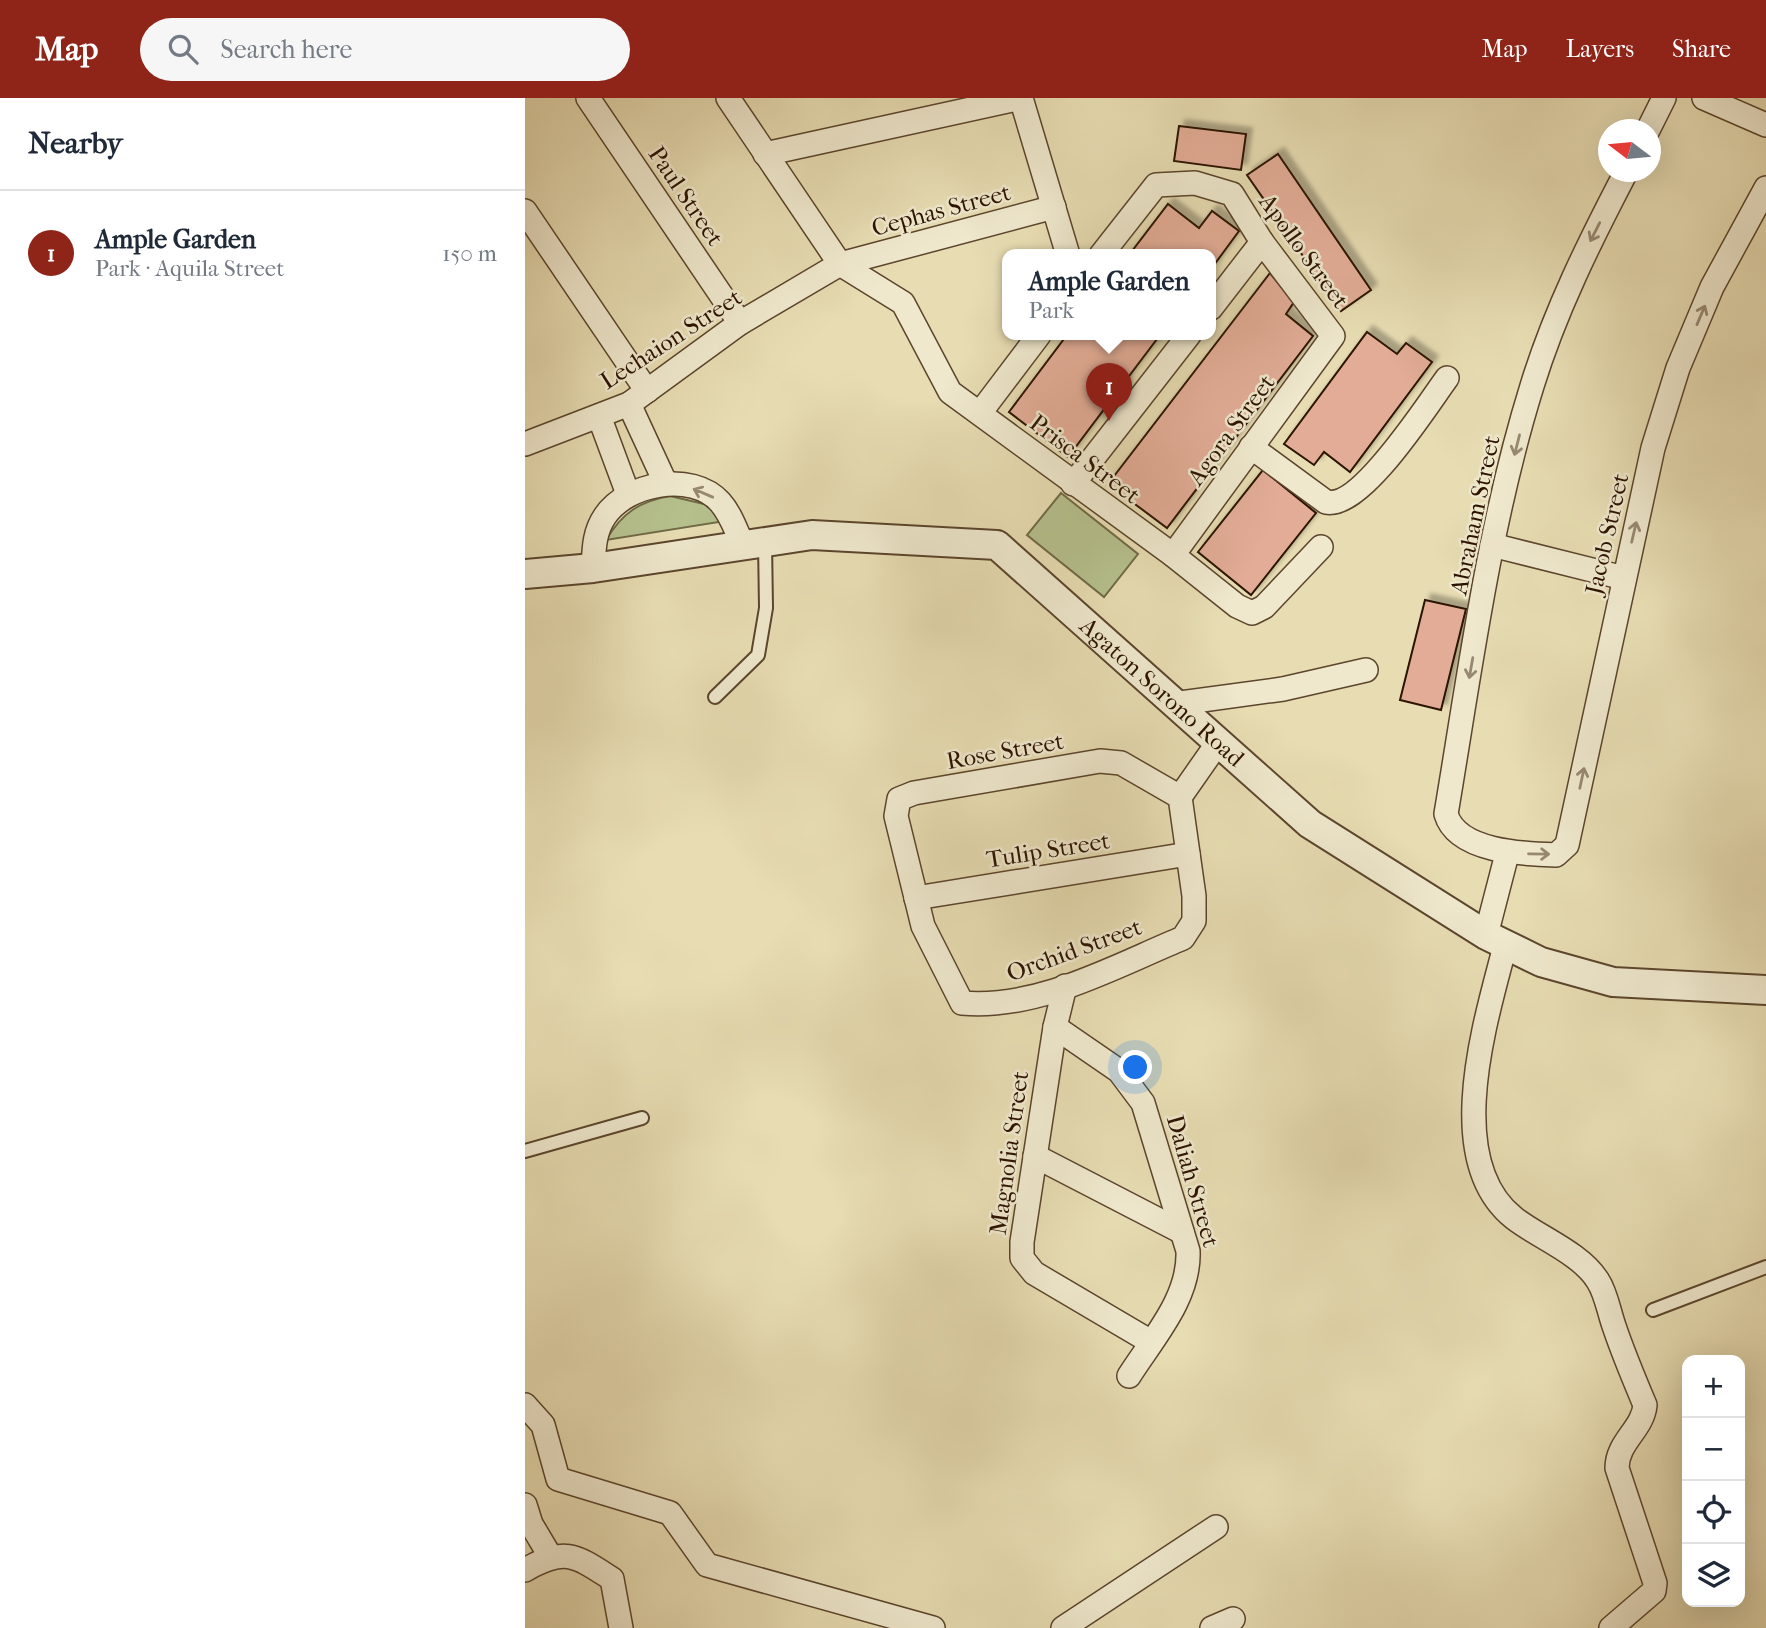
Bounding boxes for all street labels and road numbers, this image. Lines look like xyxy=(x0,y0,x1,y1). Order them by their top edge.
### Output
street label: Paul Street xyxy=(643,141,730,251)
street label: Cephas Street xyxy=(868,178,1014,242)
street label: Apollo Street xyxy=(1253,188,1355,314)
street label: Lechaion Street xyxy=(595,283,747,395)
street label: Agora Street xyxy=(1181,369,1281,492)
street label: Prisca Street xyxy=(1024,408,1146,510)
street label: Abraham Street xyxy=(1444,432,1506,598)
street label: Jacob Street xyxy=(1579,470,1635,599)
street label: Agaton Sorono Road xyxy=(1073,611,1250,773)
street label: Rose Street xyxy=(944,727,1066,775)
street label: Tulip Street xyxy=(984,826,1112,874)
street label: Orchid Street xyxy=(1003,912,1146,987)
street label: Magnolia Street xyxy=(984,1069,1034,1237)
street label: Daliah Street xyxy=(1161,1112,1225,1251)

